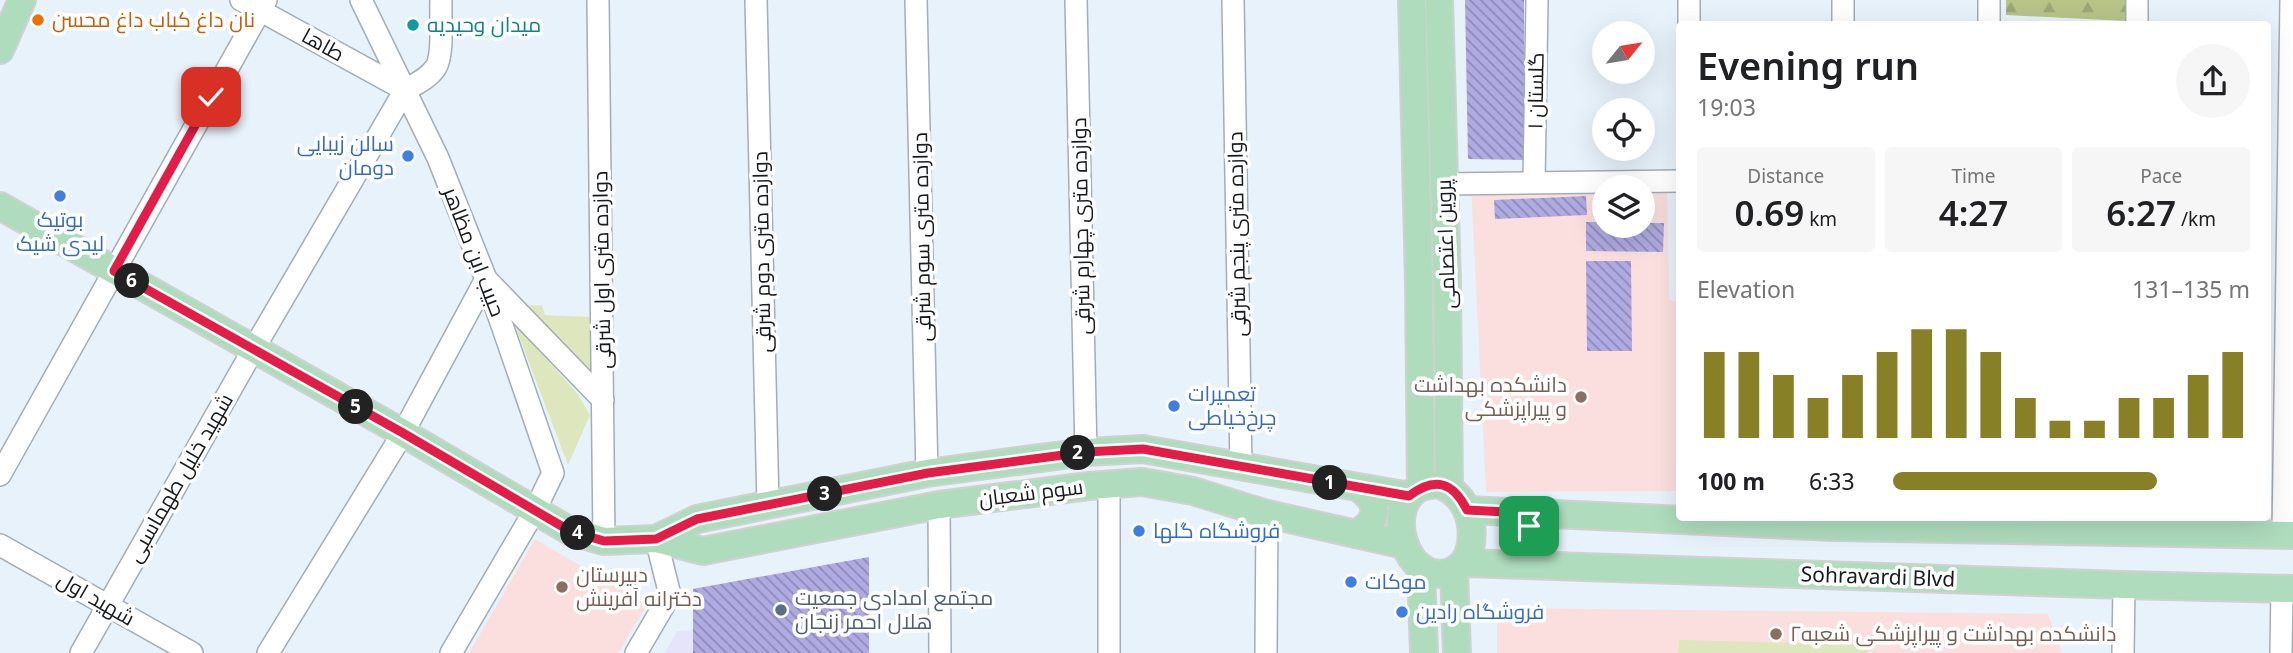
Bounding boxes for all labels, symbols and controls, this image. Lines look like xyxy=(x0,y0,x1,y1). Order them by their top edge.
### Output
place label: نان داغ کباب داغ محسن xyxy=(52,5,255,34)
place label: میدان وحیدیه xyxy=(427,10,541,38)
marker: نان داغ کباب داغ محسن xyxy=(30,12,46,28)
marker: میدان وحیدیه xyxy=(405,17,421,33)
street label: طاها xyxy=(297,21,350,67)
north arrow xyxy=(1592,21,1656,84)
map controls xyxy=(1592,21,1655,238)
text: Evening run xyxy=(1697,39,1919,91)
button: share xyxy=(2176,44,2250,118)
street label: گلستان ۱ xyxy=(1520,52,1550,130)
pin xyxy=(181,67,241,127)
icon: check xyxy=(192,78,230,116)
text: 19:03 xyxy=(1697,91,1756,123)
button: locate xyxy=(1592,98,1655,161)
street label: دوازده متری چهارم شرقی xyxy=(1064,117,1097,335)
place label: سالن زیبایی دومان xyxy=(297,129,394,181)
street label: دوازده متری پنجم شرقی xyxy=(1220,131,1253,337)
street label: دوازده متری سوم شرقی xyxy=(905,132,938,342)
marker: سالن زیبایی دومان xyxy=(400,148,416,164)
street label: دوازده متری دوم شرقی xyxy=(745,151,778,353)
text: Distance xyxy=(1747,163,1824,189)
text: Time xyxy=(1952,163,1995,189)
text: Pace xyxy=(2140,163,2182,189)
street label: دوازده متری اول شرقی xyxy=(585,171,617,369)
button: layers xyxy=(1592,175,1655,238)
street label: پروین اعتصامی xyxy=(1429,178,1462,309)
street label: حبیب ابن مظاهر xyxy=(437,182,512,320)
marker: بوتیک لیدی شیک xyxy=(52,188,68,204)
text: 0.69 xyxy=(1735,189,1804,236)
text: 4:27 xyxy=(1939,189,2008,236)
text: 6:27 xyxy=(2106,189,2176,236)
place label: بوتیک لیدی شیک xyxy=(16,205,104,257)
text: km xyxy=(1804,206,1837,232)
text: /km xyxy=(2176,206,2216,232)
pin: 6 xyxy=(114,264,150,298)
text: 6 xyxy=(126,267,137,293)
text: Elevation xyxy=(1697,273,1795,305)
text: 131–135 m xyxy=(2132,273,2250,305)
place label: دانشکده بهداشت و پیراپزشکی xyxy=(1414,370,1567,423)
place label: تعمیرات چرخ‌خیاطی xyxy=(1188,379,1276,432)
street label: شهید خلیل طهماسبی xyxy=(119,388,239,567)
marker: دانشکده بهداشت و پیراپزشکی xyxy=(1573,389,1589,405)
pin: 5 xyxy=(338,390,374,424)
text: 5 xyxy=(350,393,361,419)
marker: تعمیرات چرخ‌خیاطی xyxy=(1166,398,1182,414)
pin: 2 xyxy=(1060,435,1096,470)
text: 2 xyxy=(1072,439,1083,465)
text: 100 m xyxy=(1697,465,1765,497)
text: 6:33 xyxy=(1809,465,1855,497)
pin: 1 xyxy=(1312,466,1348,500)
text: 1 xyxy=(1324,469,1335,495)
street label: سوم شعبان xyxy=(977,472,1085,513)
pin: 3 xyxy=(808,476,842,512)
text: 3 xyxy=(819,480,830,506)
pin xyxy=(1499,496,1559,556)
icon: arrive xyxy=(1510,507,1548,545)
pin: 4 xyxy=(560,516,596,550)
place label: فروشگاه گلها xyxy=(1153,516,1280,544)
text: 4 xyxy=(572,519,583,545)
marker: فروشگاه گلها xyxy=(1131,523,1147,539)
street label: Sohravardi Blvd xyxy=(1800,559,1956,593)
place label: دبیرستان دخترانه آفرینش xyxy=(576,560,702,612)
street label: شهید اول xyxy=(53,565,140,632)
place label: موکات xyxy=(1365,567,1427,595)
marker: موکات xyxy=(1343,574,1359,590)
marker: دبیرستان دخترانه آفرینش xyxy=(554,579,570,595)
place label: مجتمع امدادی جمعیت هلال احمر زنجان xyxy=(795,583,993,635)
place label: فروشگاه رادین xyxy=(1416,597,1544,625)
marker: مجتمع امدادی جمعیت هلال احمر زنجان xyxy=(773,602,789,618)
marker: فروشگاه رادین xyxy=(1394,604,1410,620)
place label: دانشکده بهداشت و پیراپزشکى شعبه۲ xyxy=(1790,619,2116,648)
marker: دانشکده بهداشت و پیراپزشکى شعبه۲ xyxy=(1768,626,1784,642)

